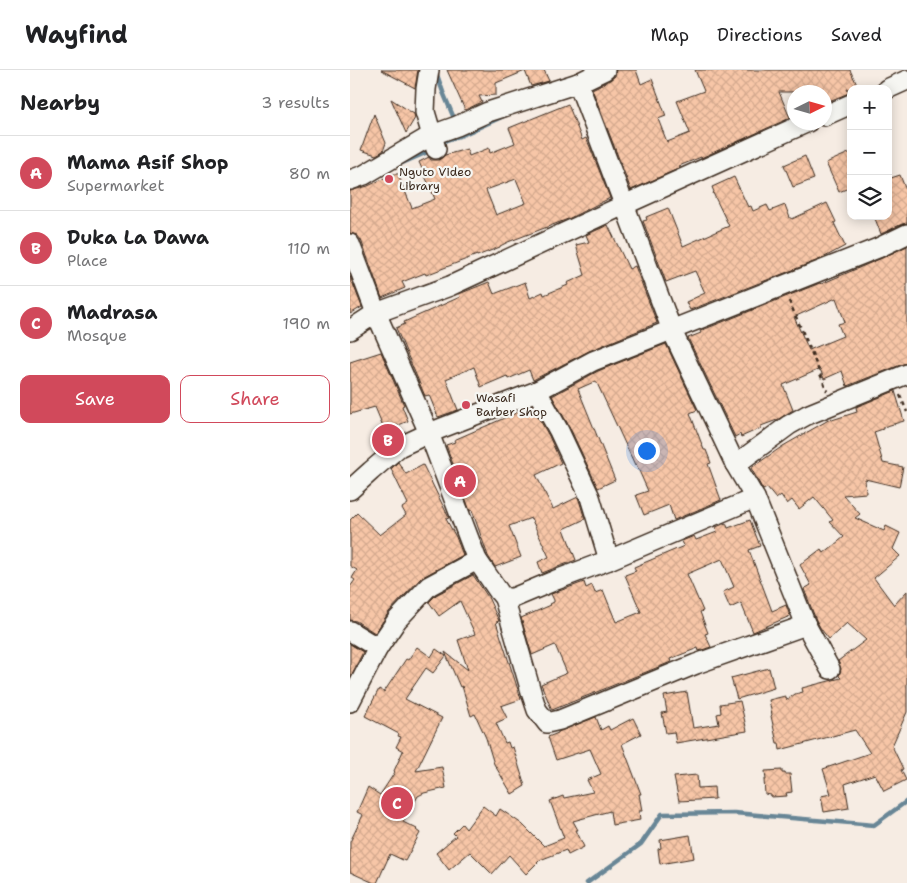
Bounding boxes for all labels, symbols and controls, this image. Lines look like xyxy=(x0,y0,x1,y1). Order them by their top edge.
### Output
text: Wayfind xyxy=(25,19,128,51)
text: Map xyxy=(651,23,689,47)
text: Directions xyxy=(717,23,803,47)
text: Saved xyxy=(831,23,882,47)
north arrow xyxy=(787,85,832,130)
map controls xyxy=(847,85,892,220)
button: + xyxy=(847,85,892,130)
text: Nearby xyxy=(20,89,100,117)
text: 3 results xyxy=(261,92,330,113)
button: − xyxy=(847,130,892,175)
text: Mama Asif Shop xyxy=(67,150,228,175)
text: A xyxy=(30,163,42,184)
text: 80 m xyxy=(289,163,330,184)
place label: Nguto Video Library xyxy=(399,164,471,194)
marker: Nguto Video Library xyxy=(383,173,395,185)
text: Supermarket xyxy=(67,175,164,196)
button: layers xyxy=(847,175,892,220)
text: Duka La Dawa xyxy=(67,225,209,250)
text: B xyxy=(31,238,41,259)
text: 110 m xyxy=(287,238,330,259)
text: Place xyxy=(67,250,108,271)
text: Madrasa xyxy=(67,300,158,325)
text: C xyxy=(31,313,41,334)
text: 190 m xyxy=(283,313,330,334)
text: Mosque xyxy=(67,325,127,346)
button: Save xyxy=(20,375,170,423)
button: Share xyxy=(180,375,330,423)
place label: Wasafi Barber Shop xyxy=(476,390,547,420)
marker: Wasafi Barber Shop xyxy=(460,399,472,411)
pin: B xyxy=(372,421,404,459)
your location xyxy=(634,438,660,464)
pin: A xyxy=(444,462,476,500)
pin: C xyxy=(381,784,413,822)

